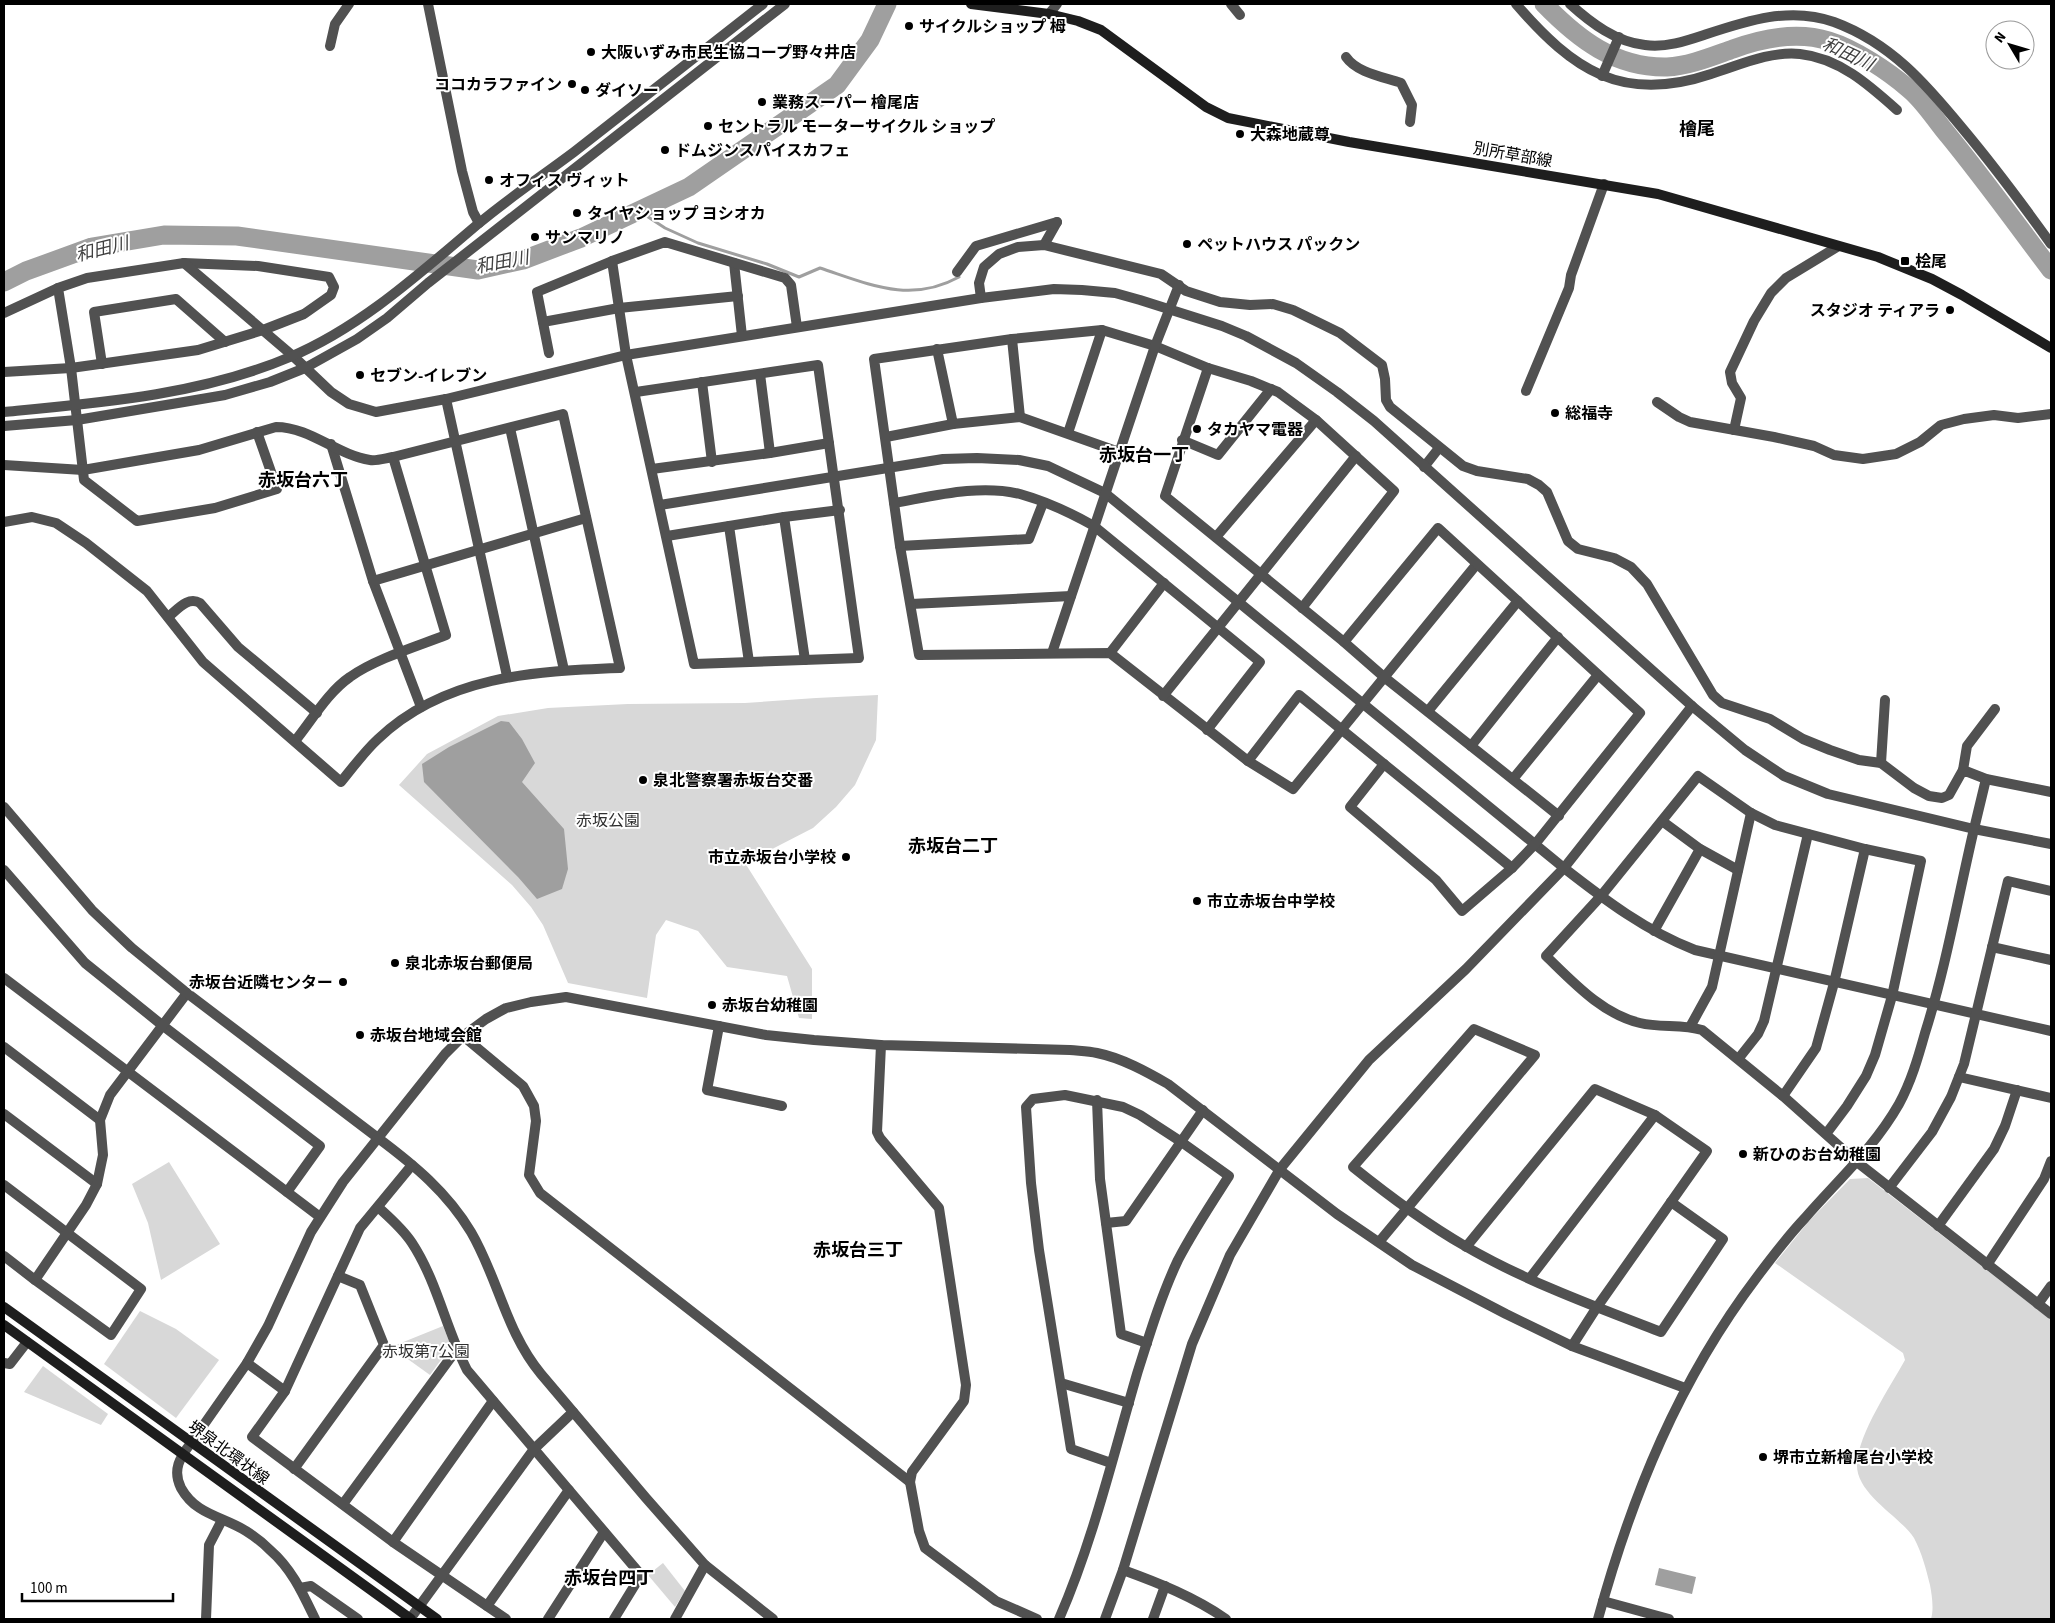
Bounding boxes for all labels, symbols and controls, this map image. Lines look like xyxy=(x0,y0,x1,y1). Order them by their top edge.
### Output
place label: サイクルショップ 栂 xyxy=(919,16,1065,38)
marker: サイクルショップ 栂 xyxy=(903,20,915,32)
north arrow xyxy=(1985,20,2035,70)
text: N xyxy=(1990,28,2011,47)
water label: 和田川 xyxy=(1818,32,1879,78)
place label: 大阪いずみ市民生協コープ野々井店 xyxy=(601,42,856,64)
marker: 大阪いずみ市民生協コープ野々井店 xyxy=(585,46,597,58)
place label: ココカラファイン xyxy=(434,74,562,96)
marker: ココカラファイン xyxy=(566,78,578,90)
place label: ダイソー xyxy=(595,80,659,102)
marker: ダイソー xyxy=(579,84,591,96)
place label: 業務スーパー 檜尾店 xyxy=(772,92,919,114)
marker: 業務スーパー 檜尾店 xyxy=(756,96,768,108)
place label: セントラル モーターサイクル ショップ xyxy=(718,116,995,138)
district label: 檜尾 xyxy=(1679,117,1715,142)
marker: セントラル モーターサイクル ショップ xyxy=(702,120,714,132)
place label: 大森地蔵尊 xyxy=(1250,124,1330,146)
marker: 大森地蔵尊 xyxy=(1234,128,1246,140)
street label: 別所草部線 xyxy=(1472,137,1554,173)
place label: ドムジンスパイスカフェ xyxy=(675,140,850,162)
marker: ドムジンスパイスカフェ xyxy=(659,144,671,156)
place label: オフィス ヴィット xyxy=(499,170,630,192)
marker: オフィス ヴィット xyxy=(483,174,495,186)
place label: タイヤショップ ヨシオカ xyxy=(587,203,766,225)
marker: タイヤショップ ヨシオカ xyxy=(571,207,583,219)
place label: サンマリノ xyxy=(545,227,625,249)
water label: 和田川 xyxy=(73,230,133,268)
marker: サンマリノ xyxy=(529,231,541,243)
place label: ペットハウス パックン xyxy=(1197,234,1360,256)
marker: ペットハウス パックン xyxy=(1181,238,1193,250)
water label: 和田川 xyxy=(473,245,533,280)
place label: 桧尾 xyxy=(1915,251,1947,273)
marker: 桧尾 xyxy=(1899,255,1911,267)
place label: スタジオ ティアラ xyxy=(1810,300,1940,322)
marker: スタジオ ティアラ xyxy=(1944,304,1956,316)
place label: セブン-イレブン xyxy=(370,365,487,387)
marker: セブン-イレブン xyxy=(354,369,366,381)
place label: 総福寺 xyxy=(1565,403,1613,425)
marker: 総福寺 xyxy=(1549,407,1561,419)
place label: タカヤマ電器 xyxy=(1207,419,1304,441)
marker: タカヤマ電器 xyxy=(1191,423,1203,435)
district label: 赤坂台一丁 xyxy=(1099,443,1189,468)
district label: 赤坂台六丁 xyxy=(258,468,348,493)
place label: 泉北警察署赤坂台交番 xyxy=(653,770,813,792)
marker: 泉北警察署赤坂台交番 xyxy=(637,774,649,786)
park label: 赤坂公園 xyxy=(576,810,640,832)
district label: 赤坂台二丁 xyxy=(908,834,998,859)
place label: 市立赤坂台小学校 xyxy=(708,847,836,869)
marker: 市立赤坂台小学校 xyxy=(840,851,852,863)
place label: 市立赤坂台中学校 xyxy=(1207,891,1335,913)
marker: 市立赤坂台中学校 xyxy=(1191,895,1203,907)
place label: 泉北赤坂台郵便局 xyxy=(405,953,533,975)
marker: 泉北赤坂台郵便局 xyxy=(389,957,401,969)
place label: 赤坂台近隣センター xyxy=(189,972,333,994)
marker: 赤坂台近隣センター xyxy=(337,976,349,988)
place label: 赤坂台幼稚園 xyxy=(722,995,818,1017)
marker: 赤坂台幼稚園 xyxy=(706,999,718,1011)
place label: 赤坂台地域会館 xyxy=(370,1025,482,1047)
marker: 赤坂台地域会館 xyxy=(354,1029,366,1041)
place label: 新ひのお台幼稚園 xyxy=(1753,1144,1881,1166)
marker: 新ひのお台幼稚園 xyxy=(1737,1148,1749,1160)
district label: 赤坂台三丁 xyxy=(813,1238,903,1263)
park label: 赤坂第7公園 xyxy=(382,1341,470,1363)
street label: 堺泉北環状線 xyxy=(183,1416,274,1490)
place label: 堺市立新檜尾台小学校 xyxy=(1773,1447,1933,1469)
marker: 堺市立新檜尾台小学校 xyxy=(1757,1451,1769,1463)
district label: 赤坂台四丁 xyxy=(564,1566,654,1591)
scale bar xyxy=(22,1570,174,1602)
text: 100 m xyxy=(30,1578,68,1599)

